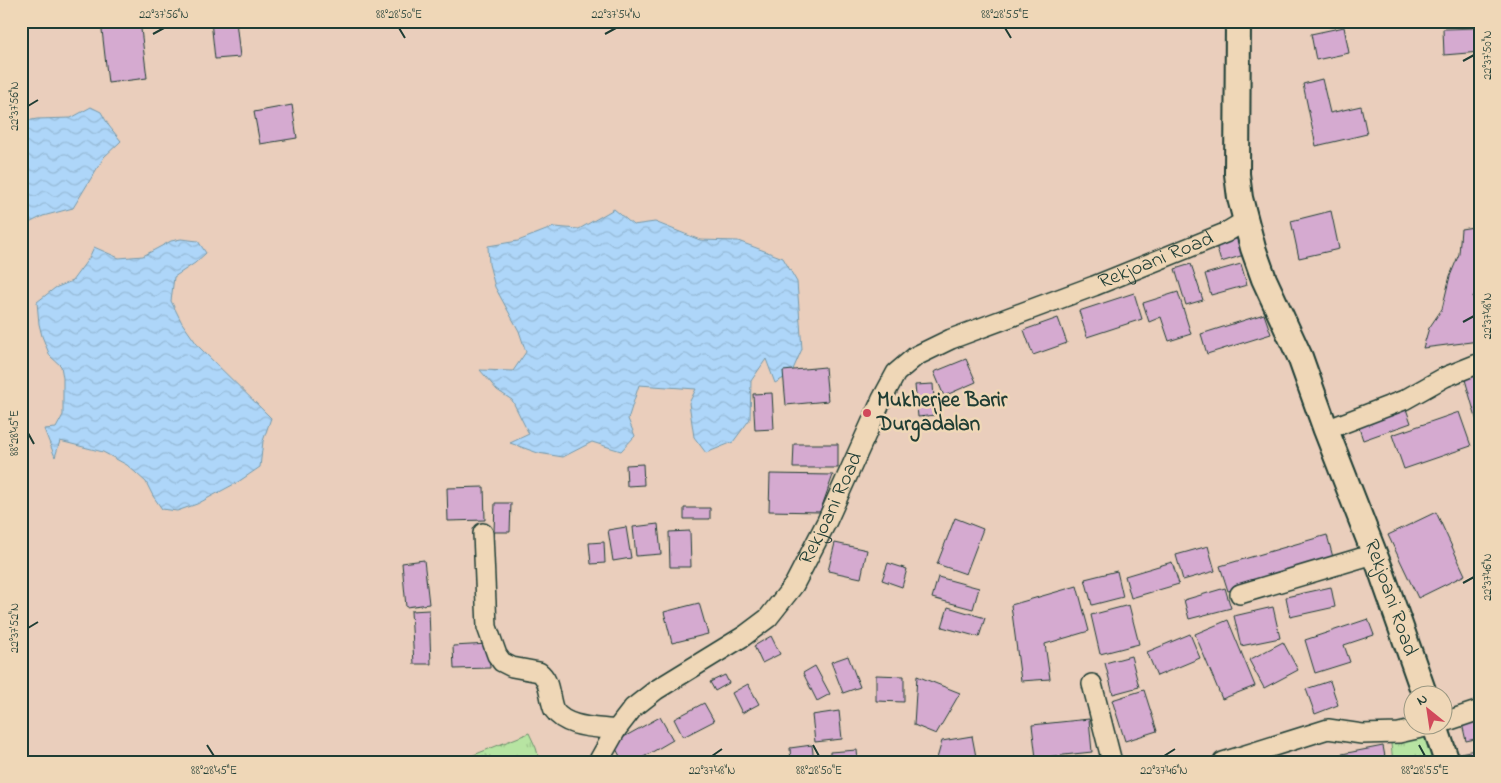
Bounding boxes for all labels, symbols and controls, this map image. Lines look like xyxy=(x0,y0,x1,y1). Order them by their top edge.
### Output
text: 22°37'56"N xyxy=(139,6,189,24)
text: 88°28'50"E xyxy=(376,6,422,24)
text: 22°37'54"N xyxy=(591,6,641,24)
text: 88°28'55"E xyxy=(981,6,1029,24)
text: 22°37'50"N xyxy=(1479,30,1497,80)
text: 22°37'56"N xyxy=(6,81,24,131)
street label: Rekjoani Road xyxy=(1094,224,1218,298)
text: 22°37'48"N xyxy=(1479,293,1497,339)
place label: Mukherjee Barir Durgadalan xyxy=(876,386,1008,442)
marker: Mukherjee Barir Durgadalan xyxy=(861,407,873,419)
text: 88°28'45"E xyxy=(6,410,24,456)
street label: Rekjoani Road xyxy=(792,447,871,570)
street label: Rekjoani Road xyxy=(1355,535,1425,660)
text: 22°37'46"N xyxy=(1479,553,1497,601)
text: 22°37'52"N xyxy=(6,603,24,653)
north arrow xyxy=(1404,686,1454,736)
text: N xyxy=(1413,689,1432,711)
text: 88°28'45"E xyxy=(191,762,237,780)
text: 22°37'48"N xyxy=(689,762,735,780)
text: 88°28'50"E xyxy=(796,762,842,780)
text: 22°37'46"N xyxy=(1140,762,1188,780)
text: 88°28'55"E xyxy=(1401,762,1449,780)

